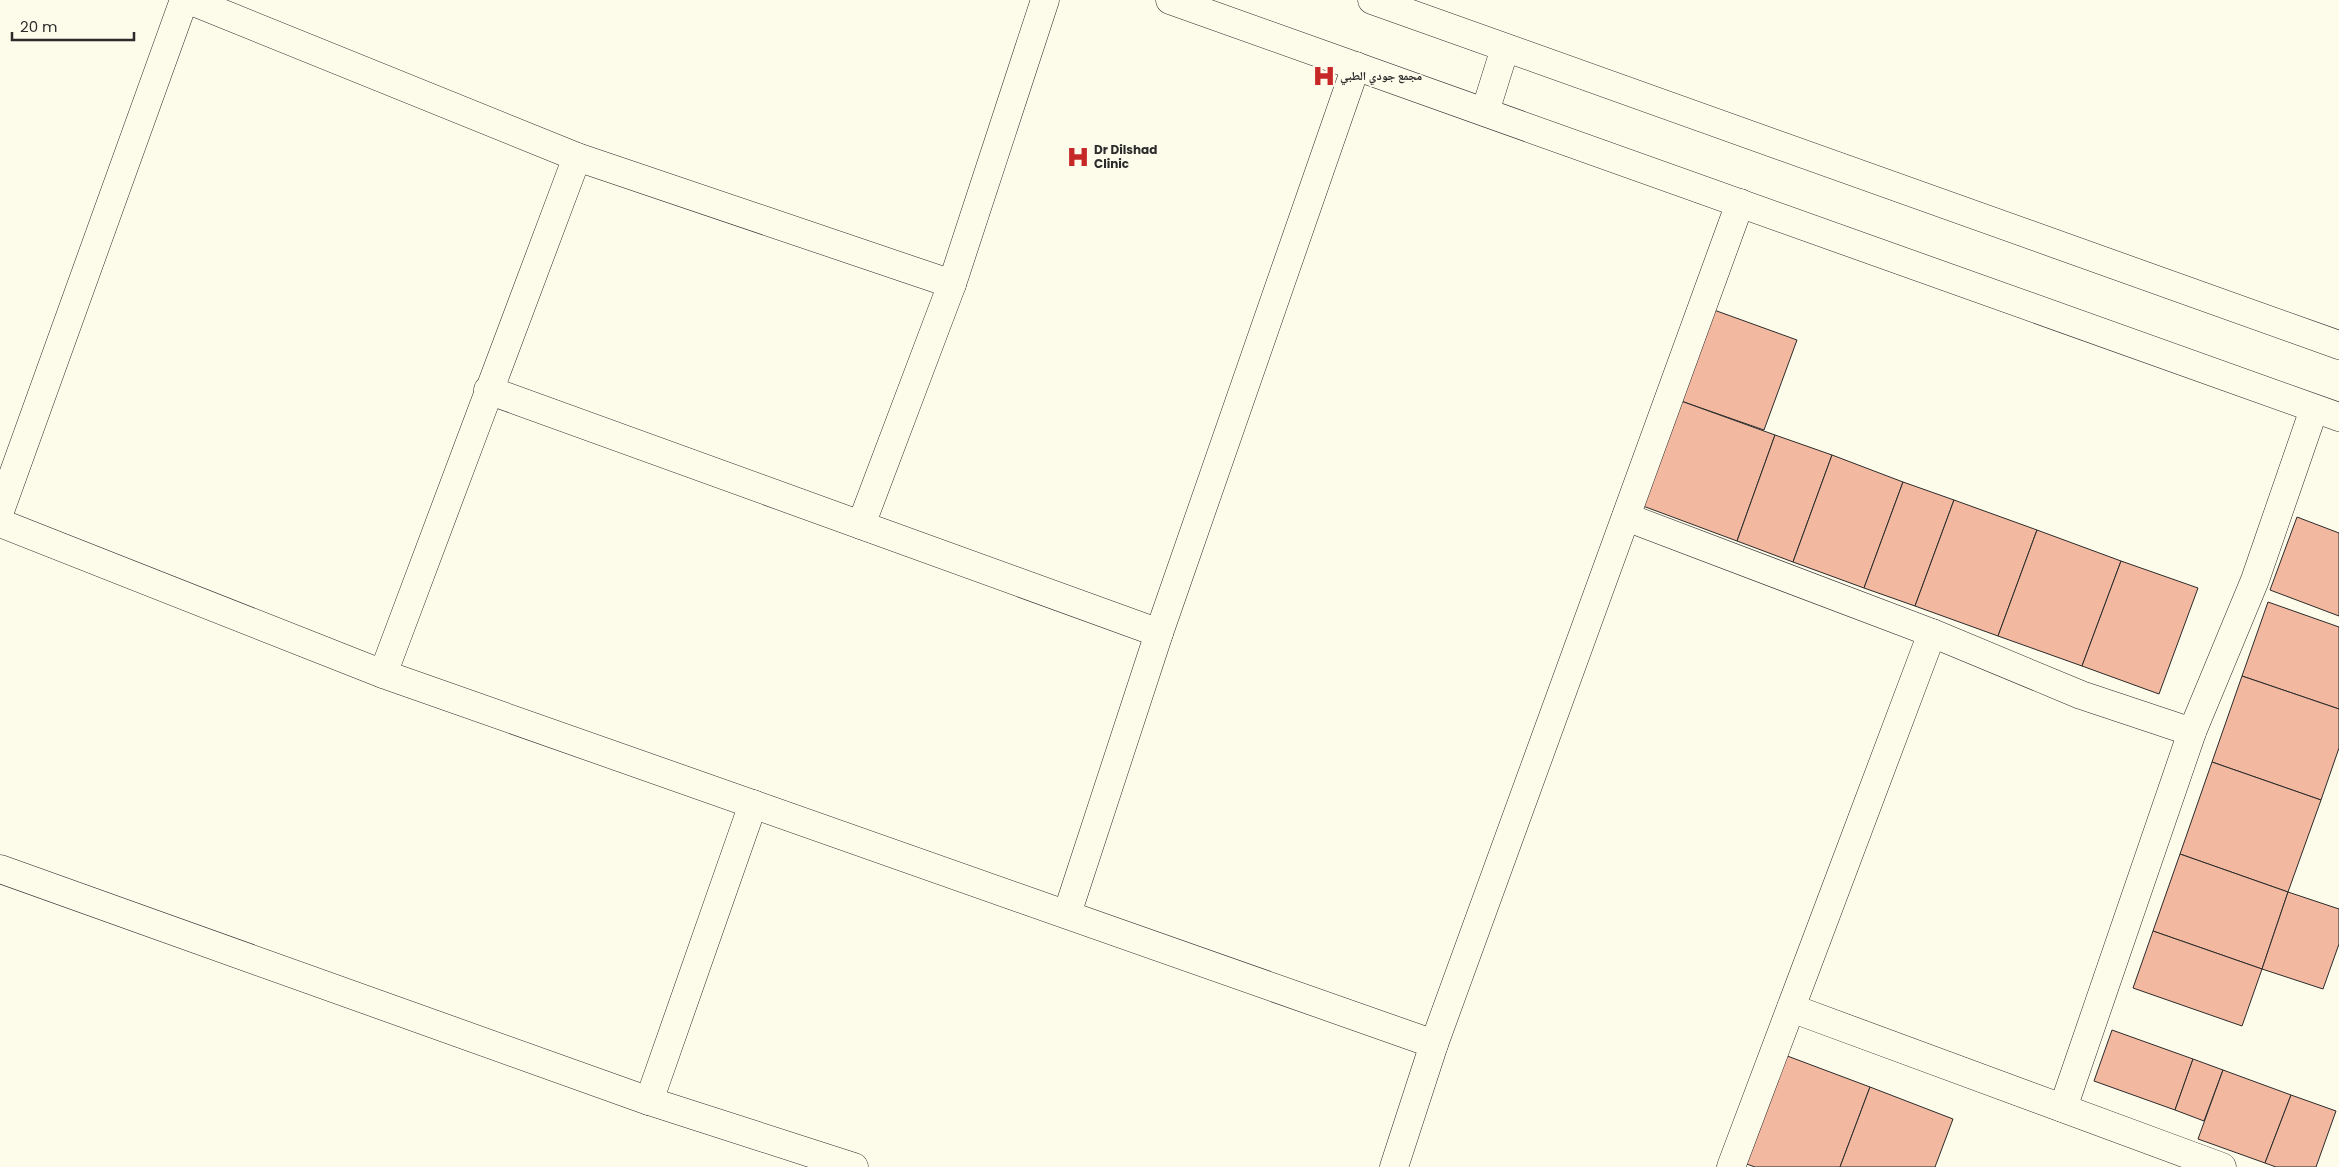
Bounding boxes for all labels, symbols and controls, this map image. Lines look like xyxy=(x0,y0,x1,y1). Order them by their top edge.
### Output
scale bar xyxy=(12,10,135,42)
text: 20 m xyxy=(20,16,58,37)
hospital icon: مجمع جودي الطبي xyxy=(1311,63,1337,89)
place label: مجمع جودي الطبي xyxy=(1340,67,1422,86)
place label: Dr Dilshad Clinic xyxy=(1094,141,1157,172)
hospital icon: Dr Dilshad Clinic xyxy=(1065,144,1091,170)

